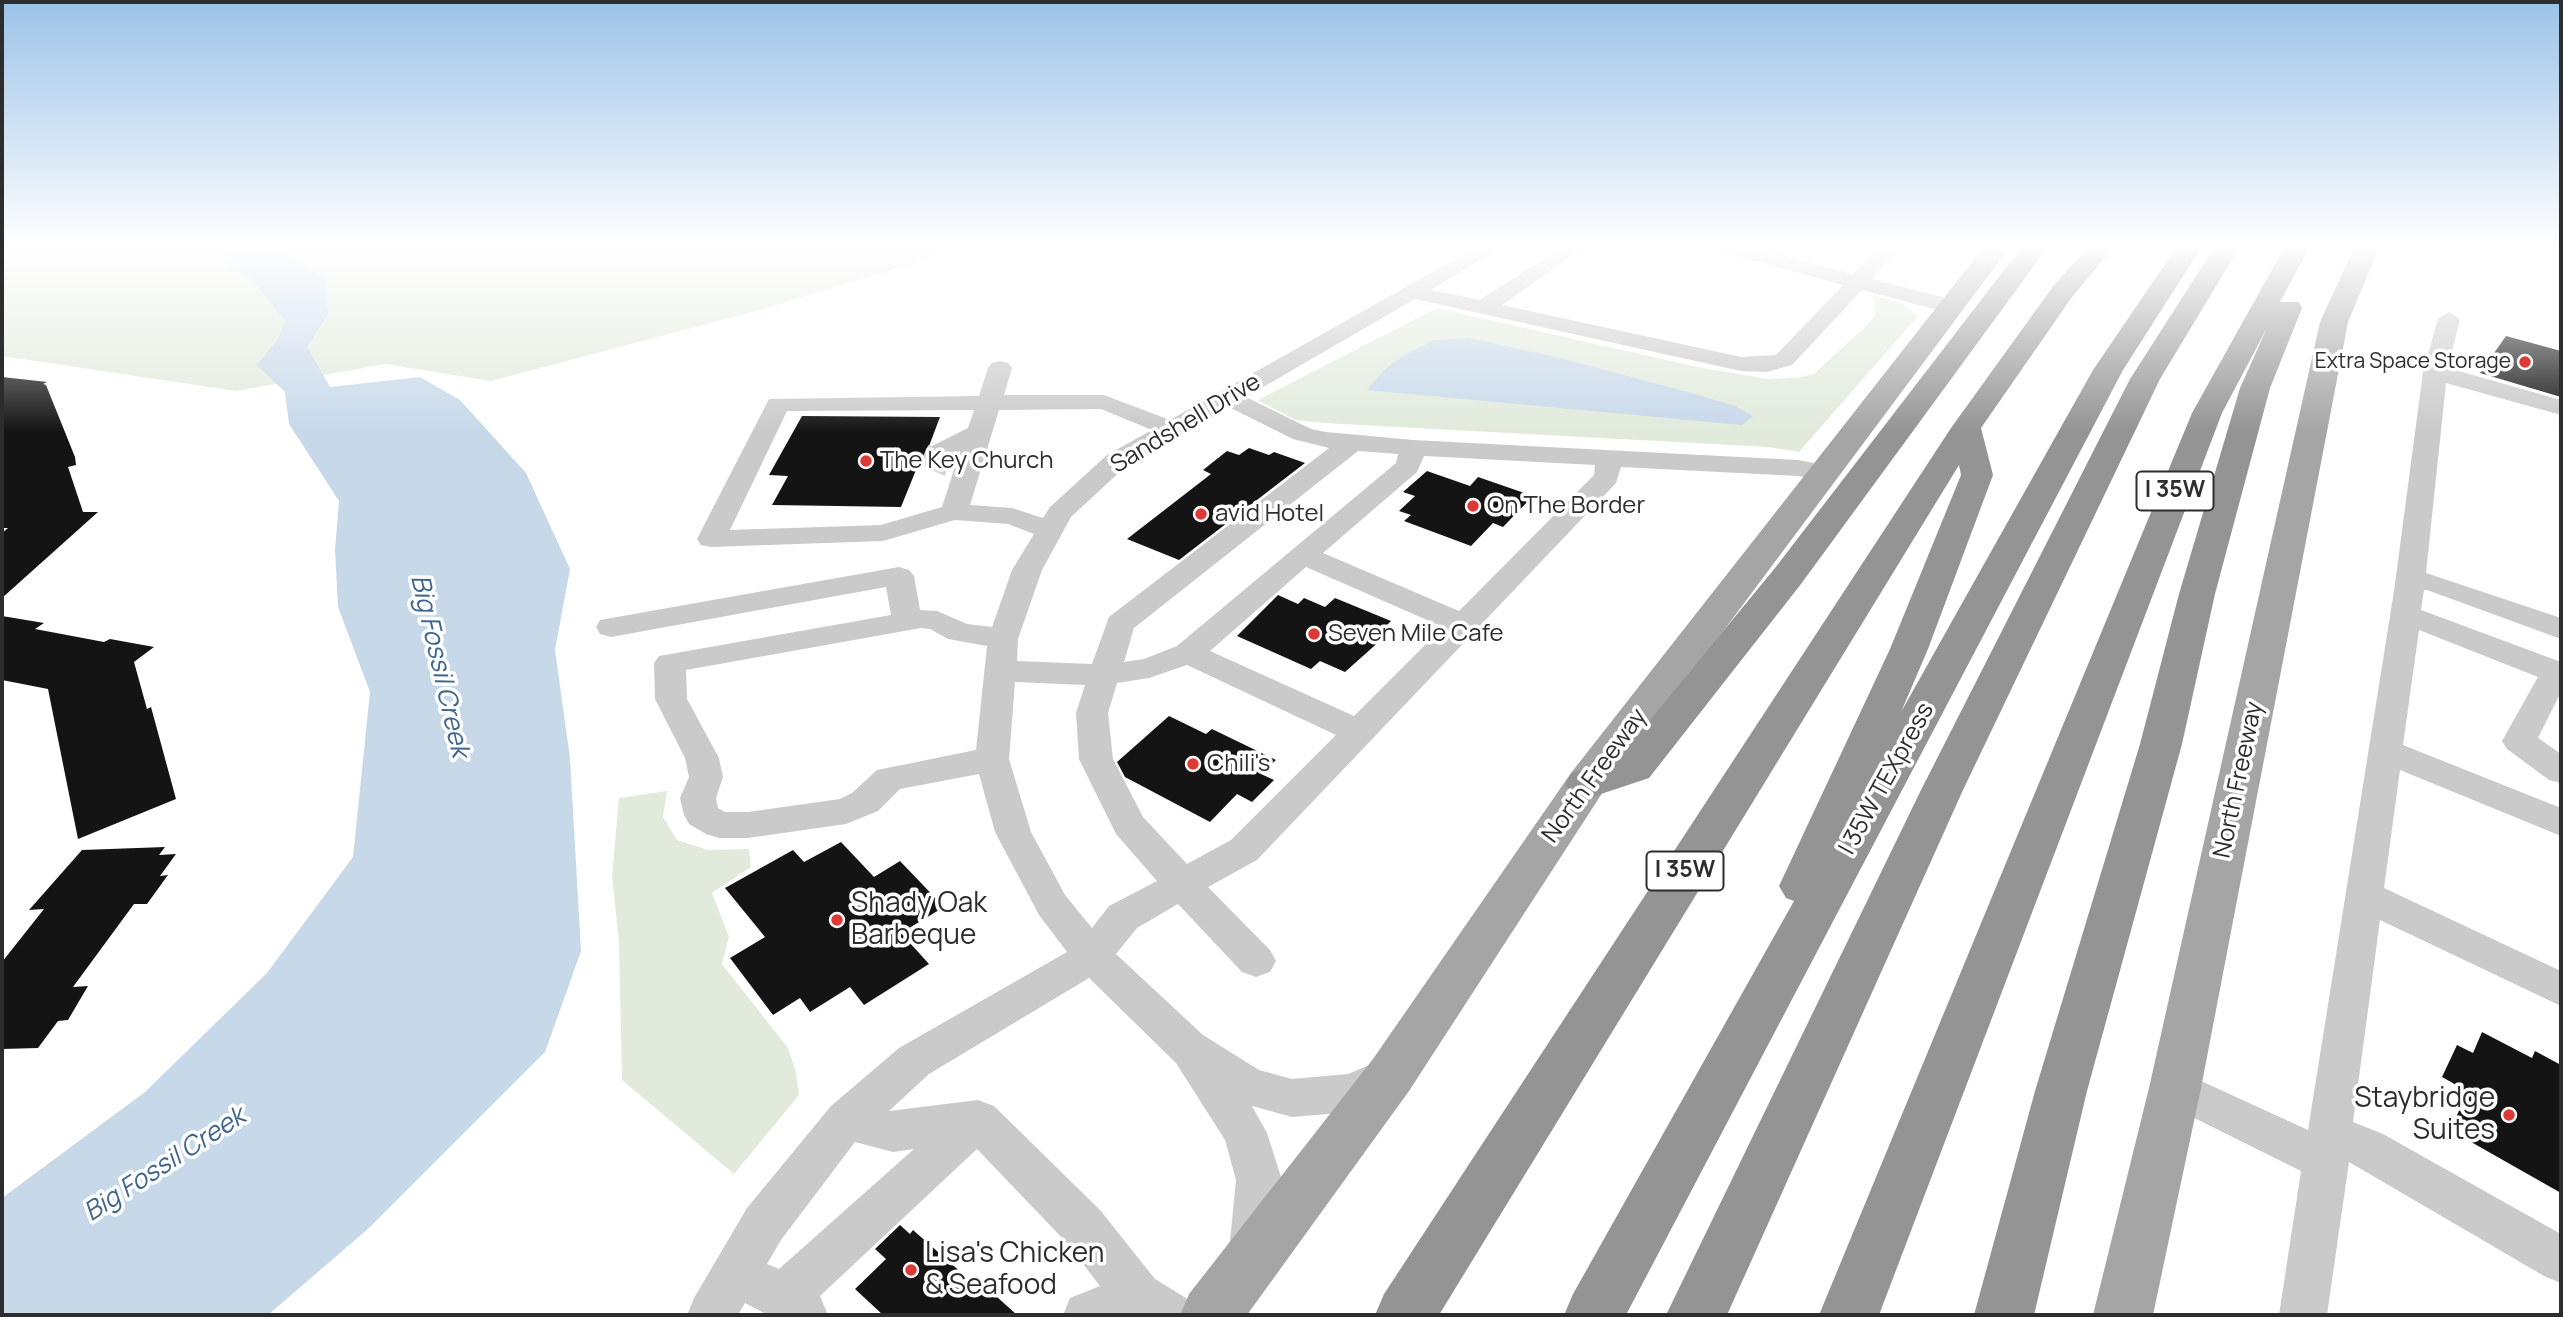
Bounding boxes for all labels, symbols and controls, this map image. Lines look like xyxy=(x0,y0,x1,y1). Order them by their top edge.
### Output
place label: Extra Space Storage xyxy=(2315,349,2511,375)
marker: Extra Space Storage xyxy=(2517,354,2533,370)
street label: Sandshell Drive xyxy=(1106,368,1266,480)
place label: The Key Church xyxy=(880,447,1054,475)
marker: The Key Church xyxy=(858,453,874,469)
road number: I 35W xyxy=(2136,471,2214,510)
place label: On The Border xyxy=(1487,492,1645,520)
marker: On The Border xyxy=(1465,498,1481,514)
place label: avid Hotel xyxy=(1215,500,1324,528)
marker: avid Hotel xyxy=(1193,506,1209,522)
water label: Big Fossil Creek xyxy=(403,572,475,760)
place label: Seven Mile Cafe xyxy=(1328,620,1504,648)
marker: Seven Mile Cafe xyxy=(1306,626,1322,642)
street label: I 35W TEXpress xyxy=(1833,698,1941,860)
street label: North Freeway xyxy=(2208,699,2270,861)
street label: North Freeway xyxy=(1537,703,1653,849)
place label: Chili's xyxy=(1207,750,1270,778)
marker: Chili's xyxy=(1185,756,1201,772)
road number: I 35W xyxy=(1646,852,1724,890)
place label: Shady Oak Barbeque xyxy=(851,887,987,953)
marker: Shady Oak Barbeque xyxy=(829,912,845,928)
place label: Staybridge Suites xyxy=(2354,1082,2495,1148)
water label: Big Fossil Creek xyxy=(78,1101,252,1229)
marker: Staybridge Suites xyxy=(2501,1107,2517,1123)
place label: Lisa's Chicken & Seafood xyxy=(925,1237,1104,1303)
marker: Lisa's Chicken & Seafood xyxy=(903,1262,919,1278)

